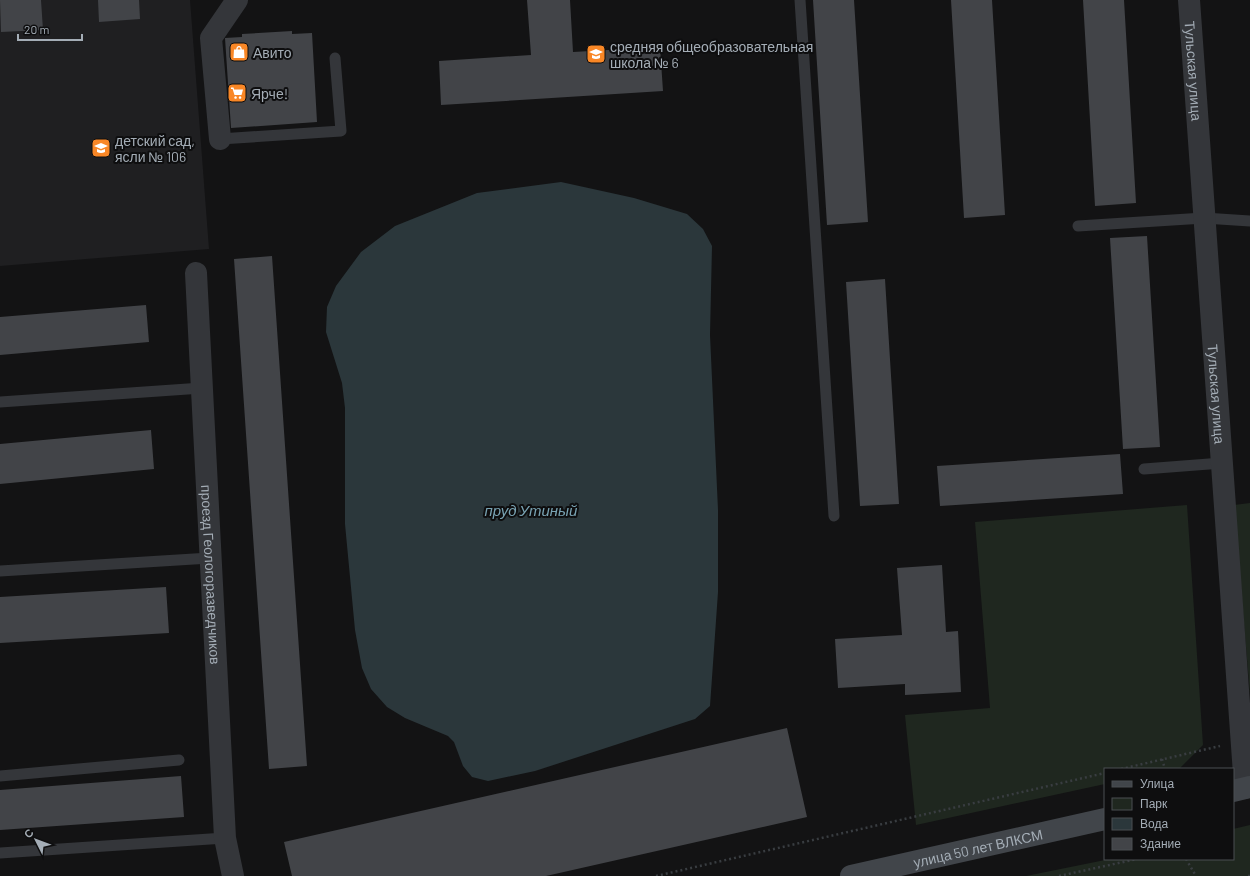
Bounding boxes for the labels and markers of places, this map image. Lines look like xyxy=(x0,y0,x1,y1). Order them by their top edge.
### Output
place label: средняя общеобразовательная школа № 6 xyxy=(610,38,813,71)
shop icon: Авито xyxy=(228,41,250,63)
school or university icon: средняя общеобразовательная школа № 6 xyxy=(585,43,607,65)
place label: Авито xyxy=(253,44,292,61)
supermarket icon: Ярче! xyxy=(226,82,248,104)
place label: Ярче! xyxy=(251,85,288,102)
place label: детский сад, ясли № 106 xyxy=(115,132,195,165)
school or university icon: детский сад, ясли № 106 xyxy=(90,137,112,159)

